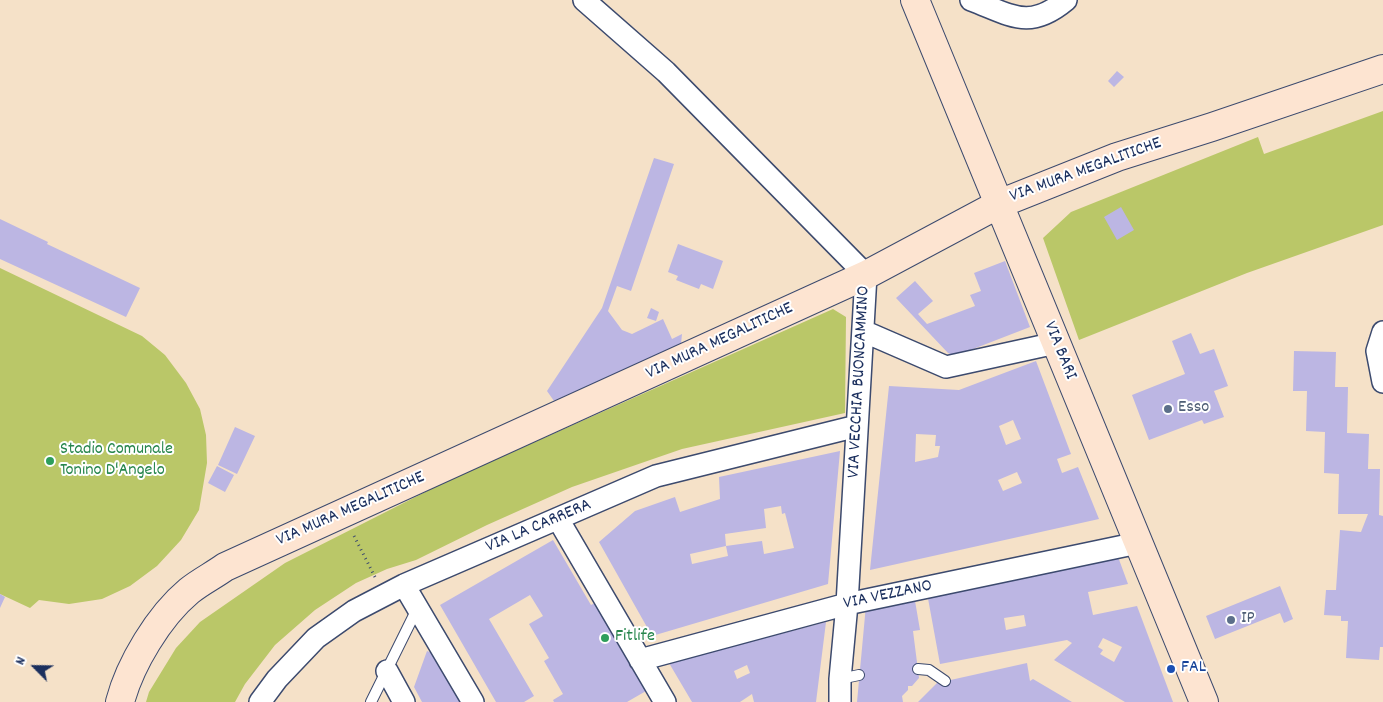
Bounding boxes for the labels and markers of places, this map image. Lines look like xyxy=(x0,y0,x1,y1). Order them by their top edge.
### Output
place label: Esso xyxy=(1178,398,1209,420)
marker: Esso xyxy=(1162,403,1174,415)
place label: Stadio Comunale Tonino D'Angelo xyxy=(60,440,173,482)
marker: Stadio Comunale Tonino D'Angelo xyxy=(44,455,56,467)
place label: IP xyxy=(1241,609,1255,631)
marker: IP xyxy=(1225,614,1237,626)
place label: Fitlife xyxy=(615,627,655,649)
marker: Fitlife xyxy=(599,632,611,644)
place label: FAL xyxy=(1181,658,1206,680)
marker: FAL xyxy=(1165,663,1177,675)

